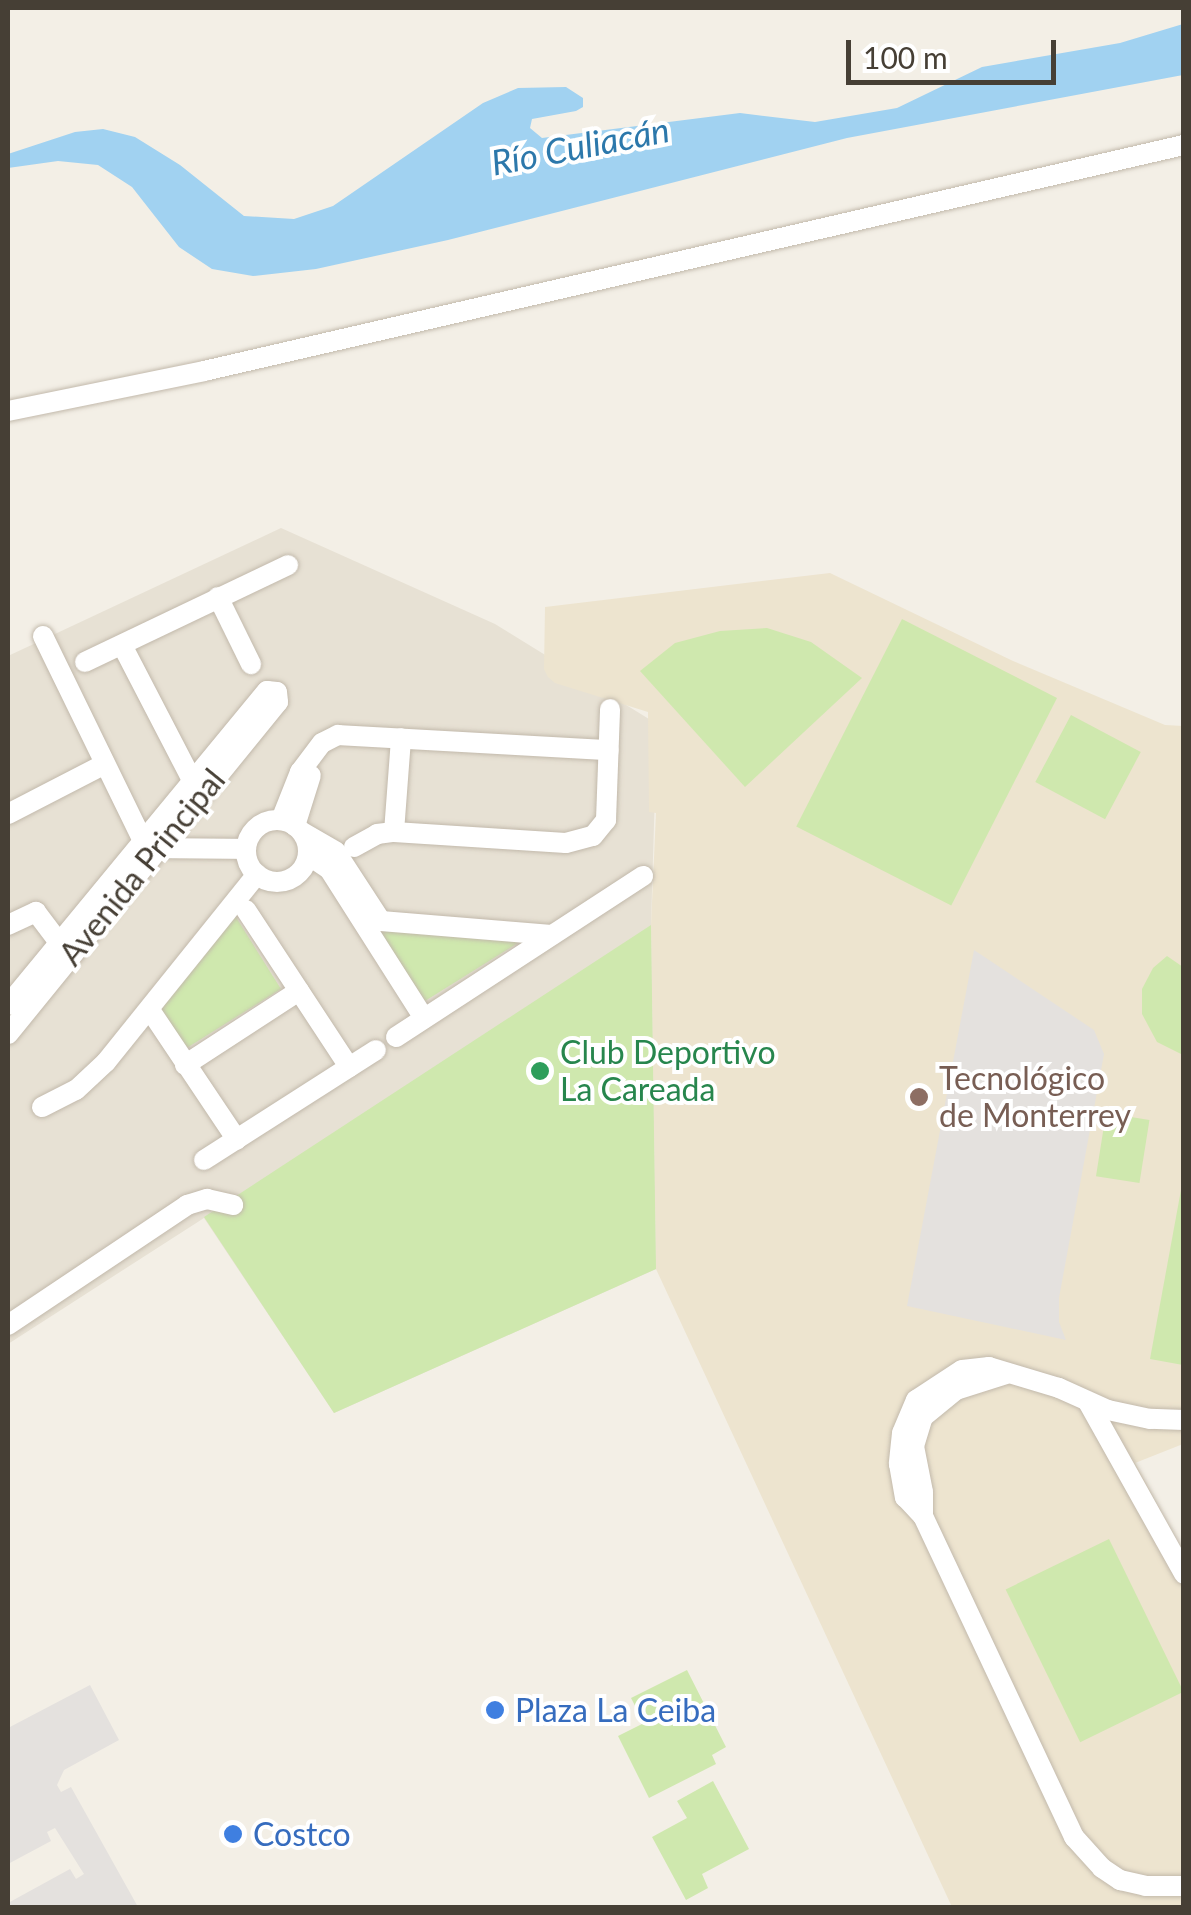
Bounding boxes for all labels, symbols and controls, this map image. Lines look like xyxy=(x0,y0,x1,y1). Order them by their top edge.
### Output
scale bar xyxy=(851,20,1061,82)
text: 100 m xyxy=(863,39,948,75)
water label: Río Culiacán xyxy=(487,107,673,183)
street label: Avenida Principal xyxy=(51,761,233,973)
place label: Club Deportivo La Careada xyxy=(560,1034,776,1109)
marker: Club Deportivo La Careada xyxy=(529,1060,551,1082)
place label: Tecnológico de Monterrey xyxy=(939,1060,1131,1135)
marker: Tecnológico de Monterrey xyxy=(908,1086,930,1108)
place label: Plaza La Ceiba xyxy=(515,1691,716,1729)
marker: Plaza La Ceiba xyxy=(484,1699,506,1721)
place label: Costco xyxy=(253,1815,351,1853)
marker: Costco xyxy=(222,1823,244,1845)

